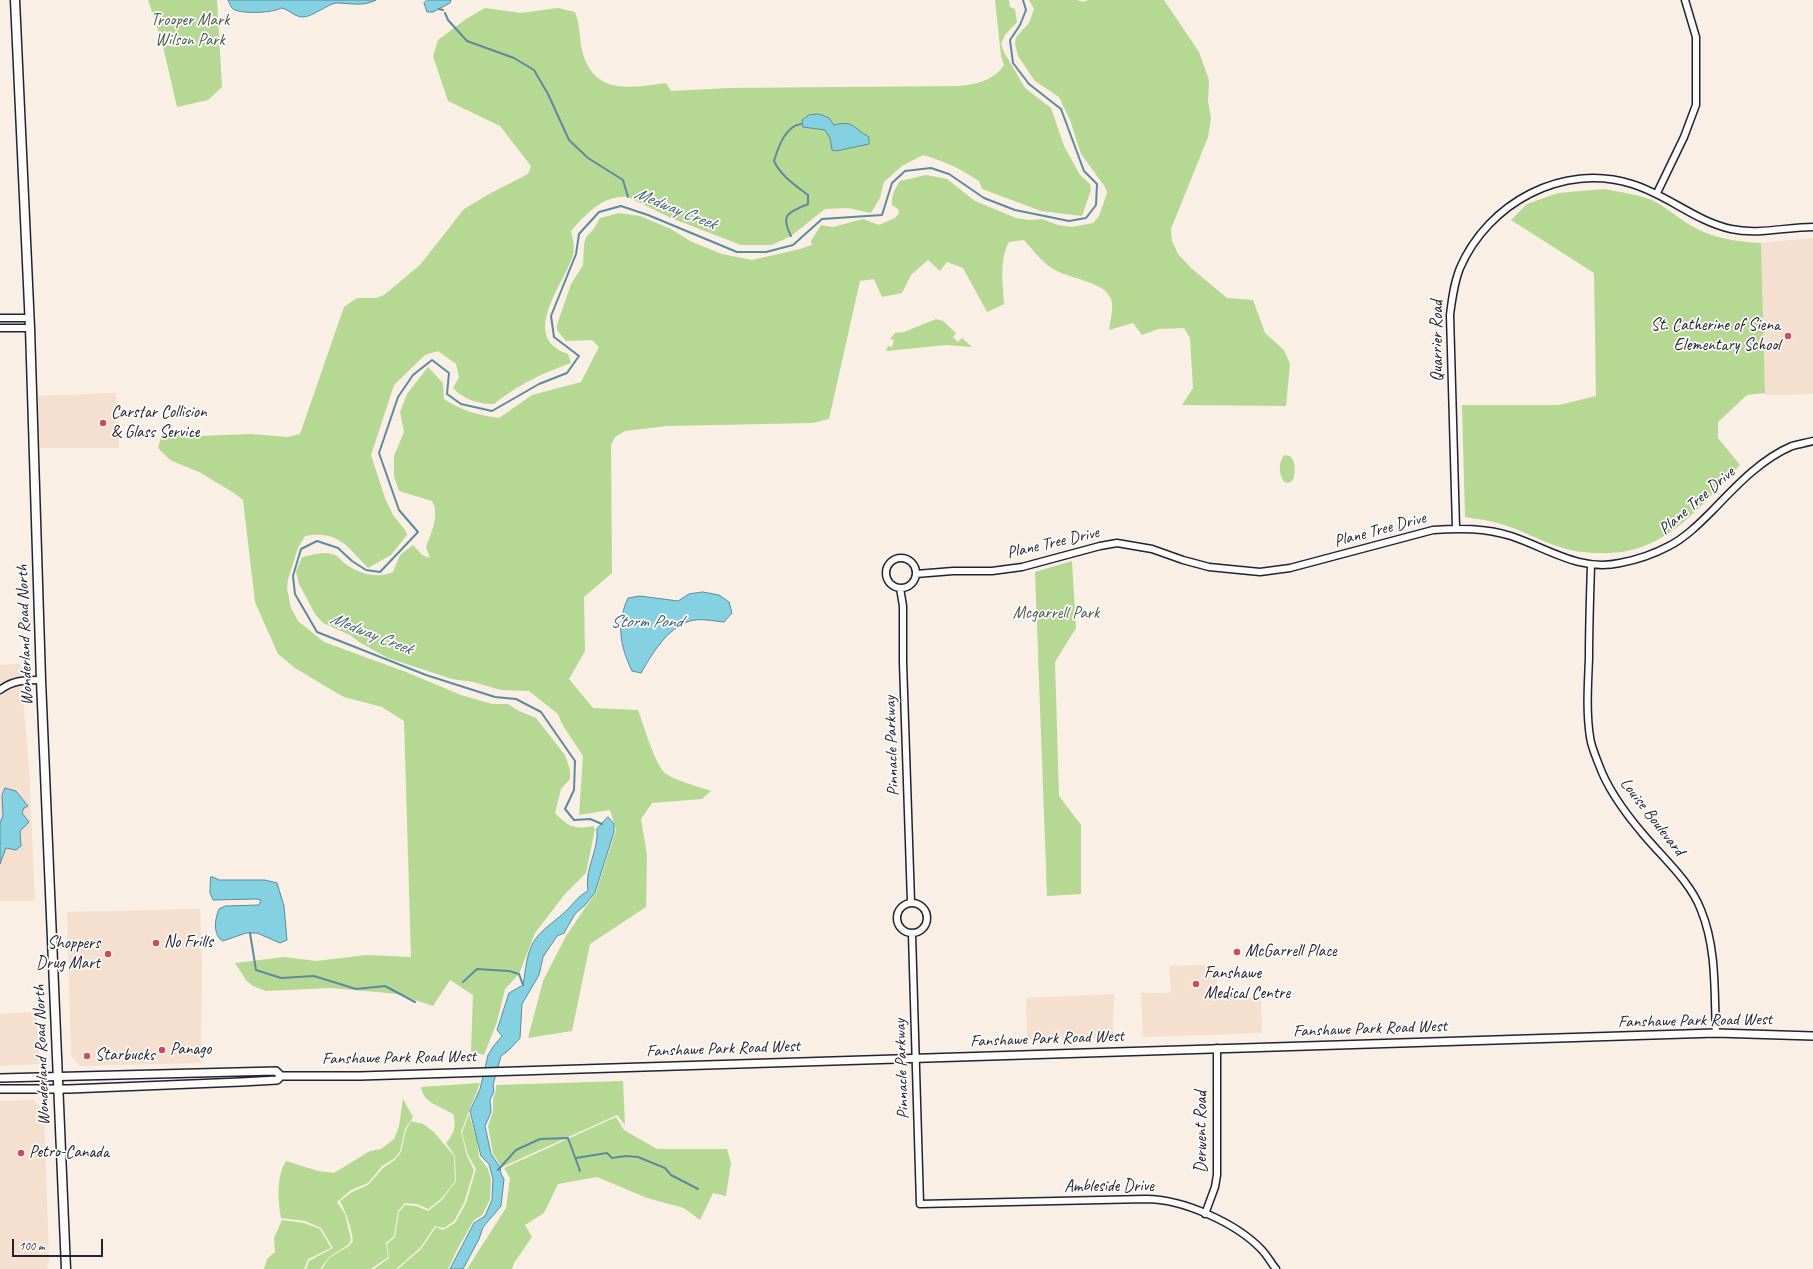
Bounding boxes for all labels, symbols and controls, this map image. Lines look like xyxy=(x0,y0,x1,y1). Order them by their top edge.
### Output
park label: Trooper Mark Wilson Park xyxy=(151,11,229,51)
water label: Medway Creek xyxy=(631,183,719,235)
street label: Quarrier Road xyxy=(1428,300,1448,382)
place label: St. Catherine of Siena Elementary School xyxy=(1650,316,1780,356)
marker: St. Catherine of Siena Elementary School xyxy=(1783,331,1793,341)
place label: Carstar Collision & Glass Service xyxy=(111,403,207,443)
marker: Carstar Collision & Glass Service xyxy=(98,418,108,428)
street label: Plane Tree Drive xyxy=(1655,463,1739,539)
street label: Plane Tree Drive xyxy=(1332,508,1428,552)
street label: Plane Tree Drive xyxy=(1005,523,1101,563)
street label: Wonderland Road North xyxy=(12,564,38,706)
park label: Mcgarrell Park xyxy=(1013,604,1099,624)
water label: Medway Creek xyxy=(327,608,415,660)
water label: Storm Pond xyxy=(610,611,682,633)
street label: Pinnacle Parkway xyxy=(880,695,904,797)
street label: Louise Boulevard xyxy=(1615,774,1689,860)
place label: No Frills xyxy=(164,933,213,953)
place label: Shoppers Drug Mart xyxy=(36,934,100,974)
marker: No Frills xyxy=(151,938,161,948)
place label: McGarrell Place xyxy=(1245,942,1337,962)
marker: McGarrell Place xyxy=(1232,947,1242,957)
marker: Shoppers Drug Mart xyxy=(103,949,113,959)
place label: Fanshawe Medical Centre xyxy=(1204,964,1290,1004)
marker: Fanshawe Medical Centre xyxy=(1191,979,1201,989)
street label: Wonderland Road North xyxy=(29,984,55,1126)
street label: Fanshawe Park Road West xyxy=(1618,1009,1772,1033)
street label: Fanshawe Park Road West xyxy=(1293,1016,1447,1042)
street label: Pinnacle Parkway xyxy=(890,1018,914,1120)
street label: Fanshawe Park Road West xyxy=(970,1026,1124,1052)
street label: Fanshawe Park Road West xyxy=(646,1036,800,1062)
place label: Panago xyxy=(170,1040,211,1060)
marker: Panago xyxy=(157,1045,167,1055)
place label: Starbucks xyxy=(95,1046,154,1066)
street label: Fanshawe Park Road West xyxy=(322,1046,476,1070)
marker: Starbucks xyxy=(82,1051,92,1061)
street label: Derwent Road xyxy=(1192,1091,1212,1173)
place label: Petro-Canada xyxy=(29,1143,109,1163)
marker: Petro-Canada xyxy=(16,1148,26,1158)
street label: Ambleside Drive xyxy=(1064,1177,1154,1197)
scale bar xyxy=(14,1231,105,1257)
text: 100 m xyxy=(19,1238,45,1254)

